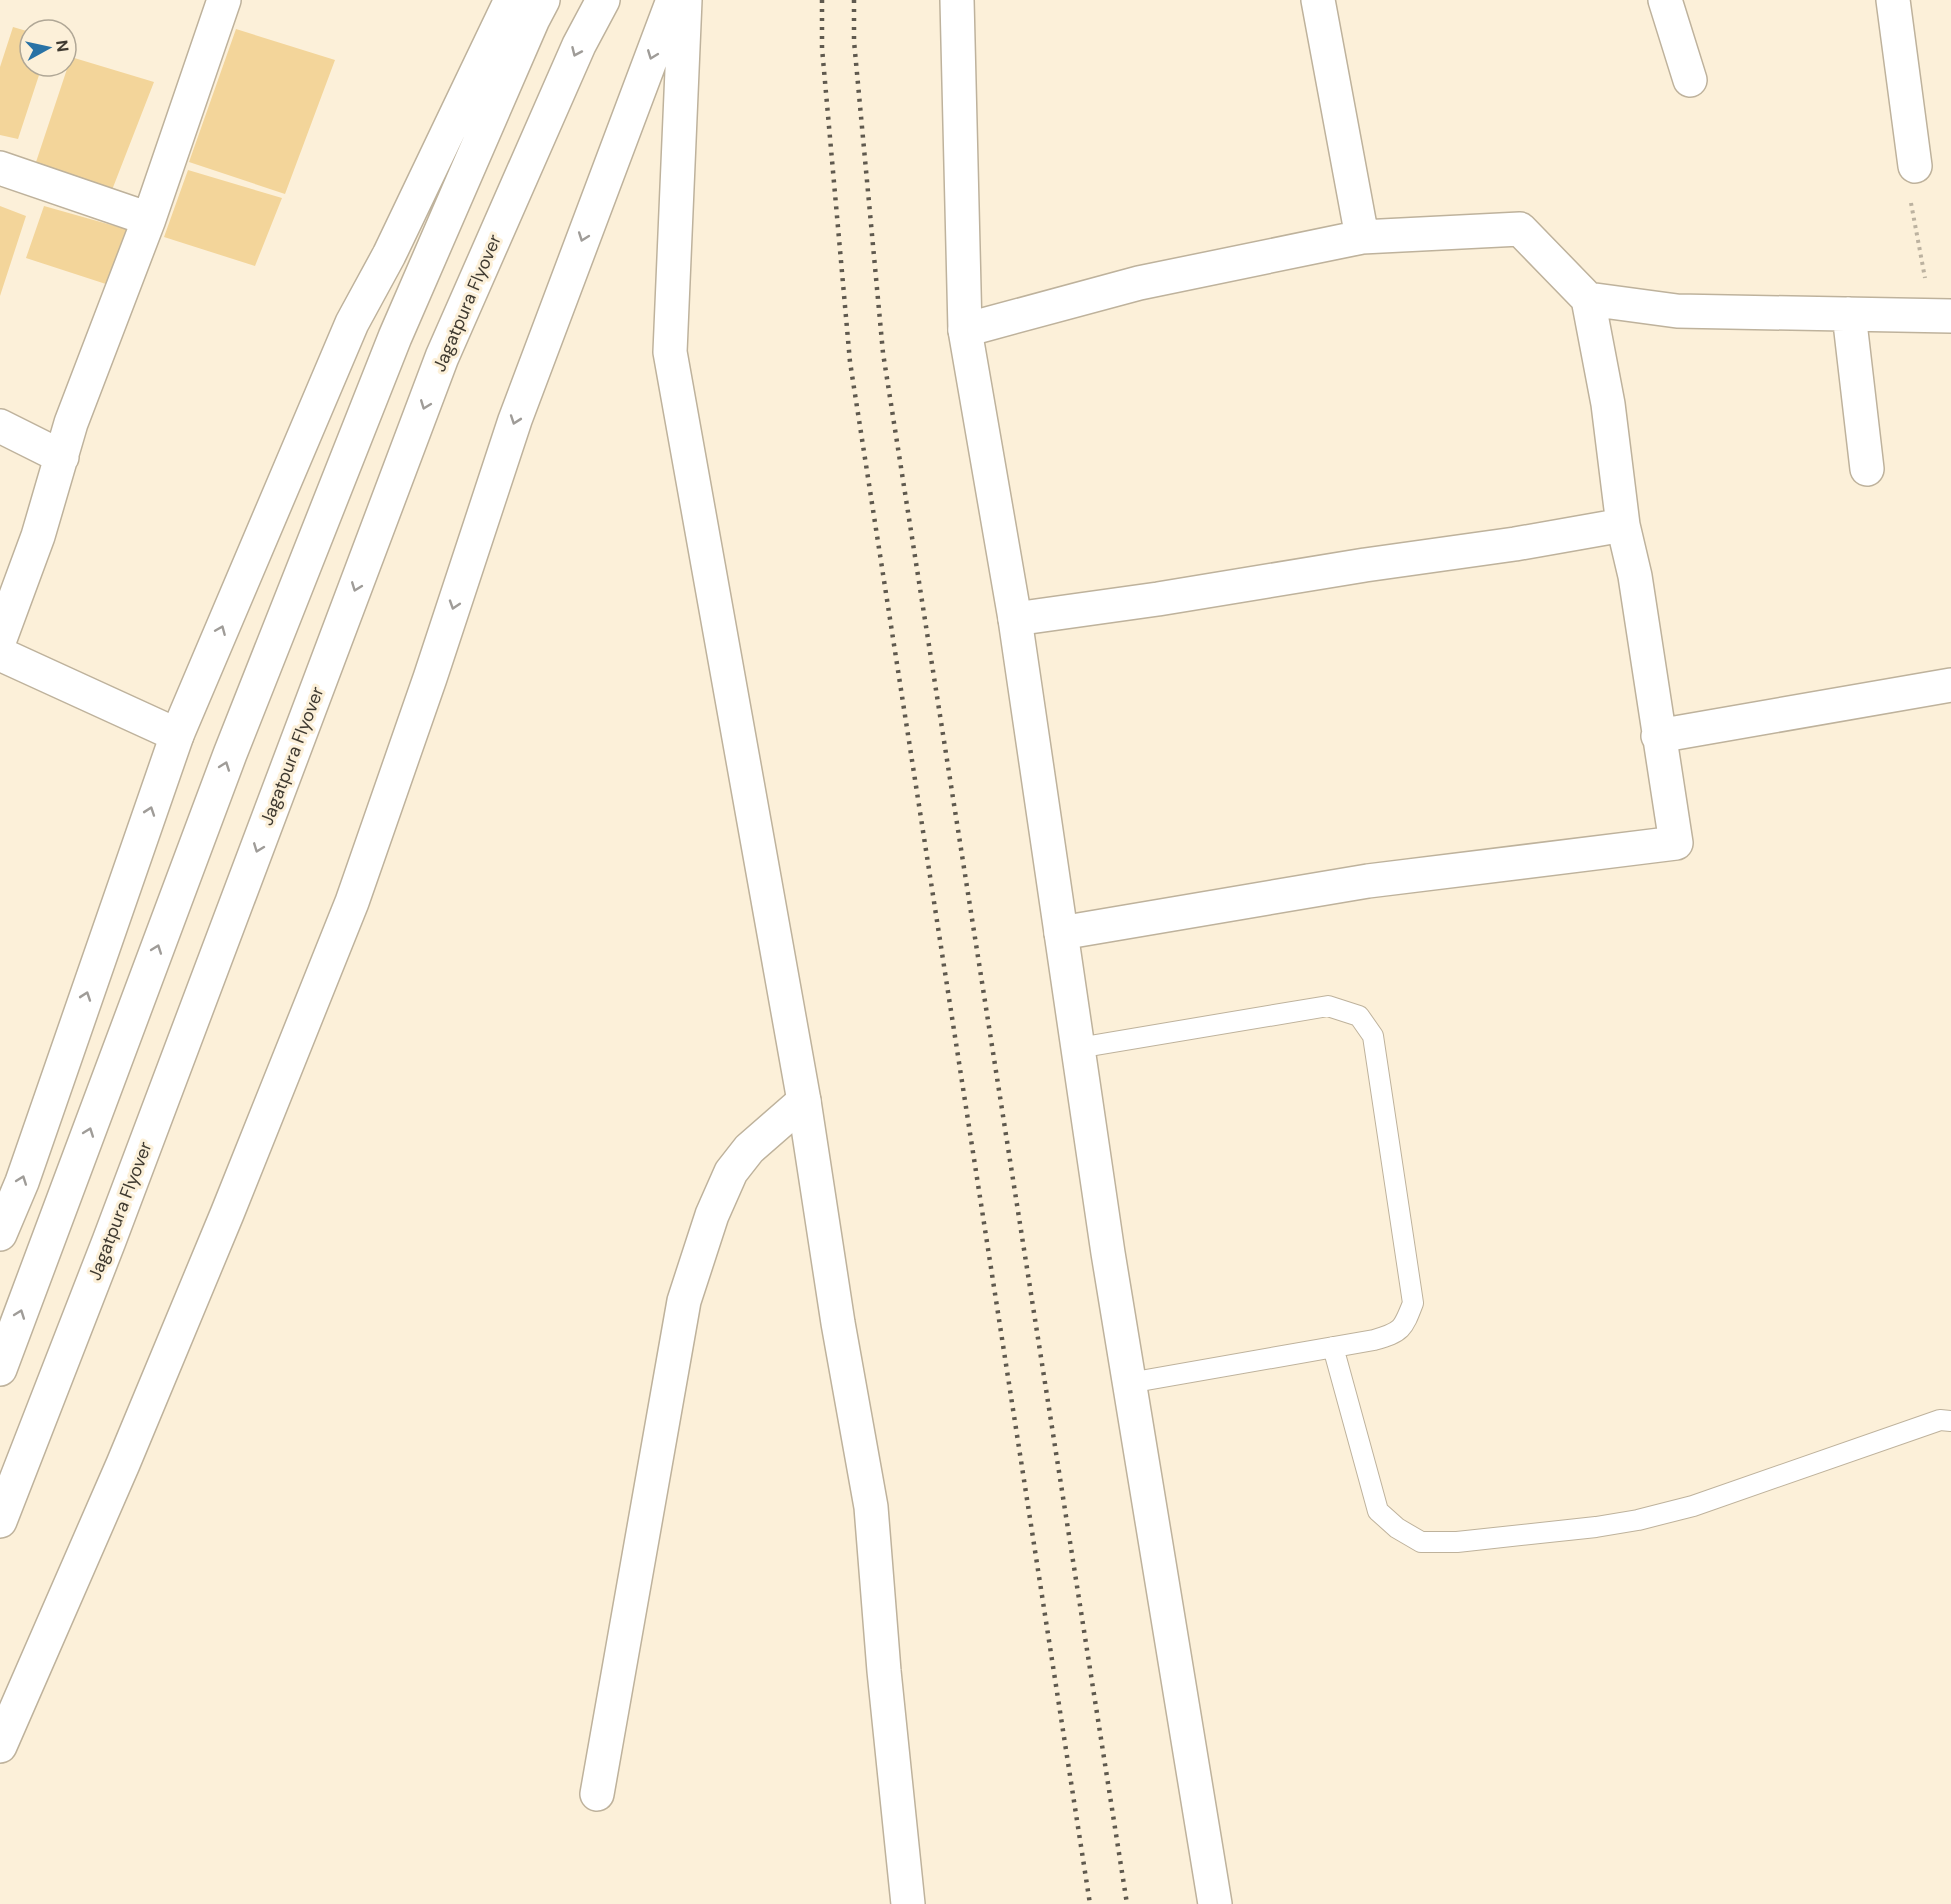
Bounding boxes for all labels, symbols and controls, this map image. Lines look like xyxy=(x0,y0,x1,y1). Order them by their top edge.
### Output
north arrow xyxy=(18,18,78,78)
text: N xyxy=(51,39,74,53)
one-way arrow xyxy=(572,45,584,56)
one-way arrow xyxy=(647,48,659,59)
street label: Jagatpura Flyover xyxy=(427,230,507,375)
one-way arrow xyxy=(577,231,590,242)
one-way arrow xyxy=(419,399,432,409)
one-way arrow xyxy=(510,414,523,425)
one-way arrow xyxy=(351,581,363,592)
one-way arrow xyxy=(449,599,462,610)
one-way arrow xyxy=(214,625,226,636)
street label: Jagatpura Flyover xyxy=(254,683,330,829)
one-way arrow xyxy=(218,761,230,772)
one-way arrow xyxy=(143,806,156,817)
one-way arrow xyxy=(252,842,265,853)
one-way arrow xyxy=(149,944,162,955)
one-way arrow xyxy=(79,991,92,1002)
one-way arrow xyxy=(81,1127,94,1137)
street label: Jagatpura Flyover xyxy=(82,1138,158,1284)
one-way arrow xyxy=(15,1175,28,1186)
one-way arrow xyxy=(13,1309,26,1320)

